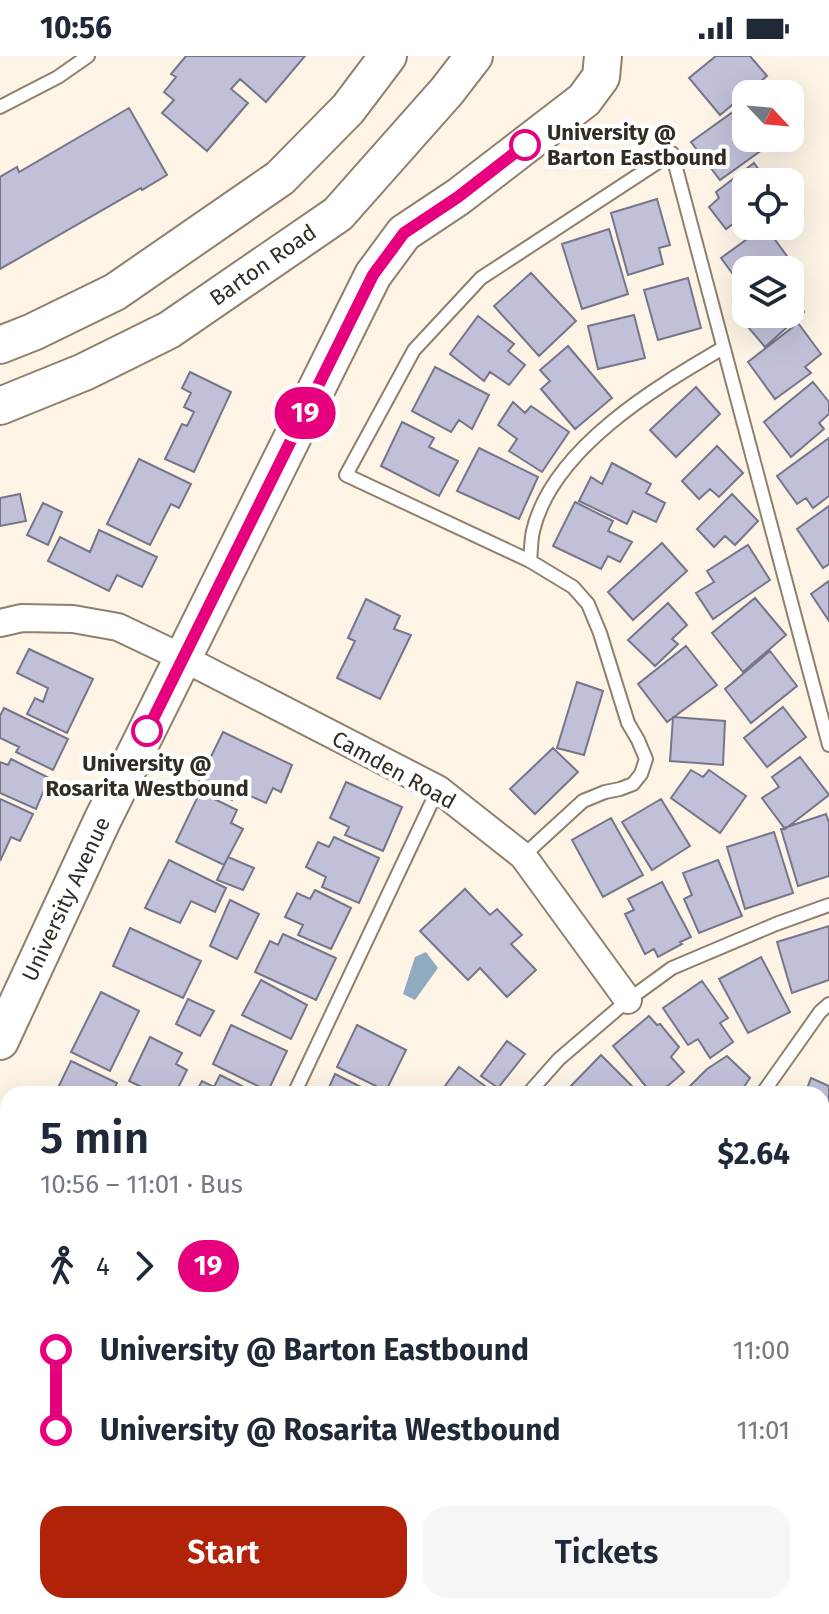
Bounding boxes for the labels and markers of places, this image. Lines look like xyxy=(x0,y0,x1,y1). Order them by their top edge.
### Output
place label: University @ Barton Eastbound xyxy=(547,119,727,171)
marker: University @ Barton Eastbound xyxy=(510,130,540,160)
marker: University @ Rosarita Westbound xyxy=(132,716,162,746)
place label: University @ Rosarita Westbound xyxy=(45,750,249,802)

